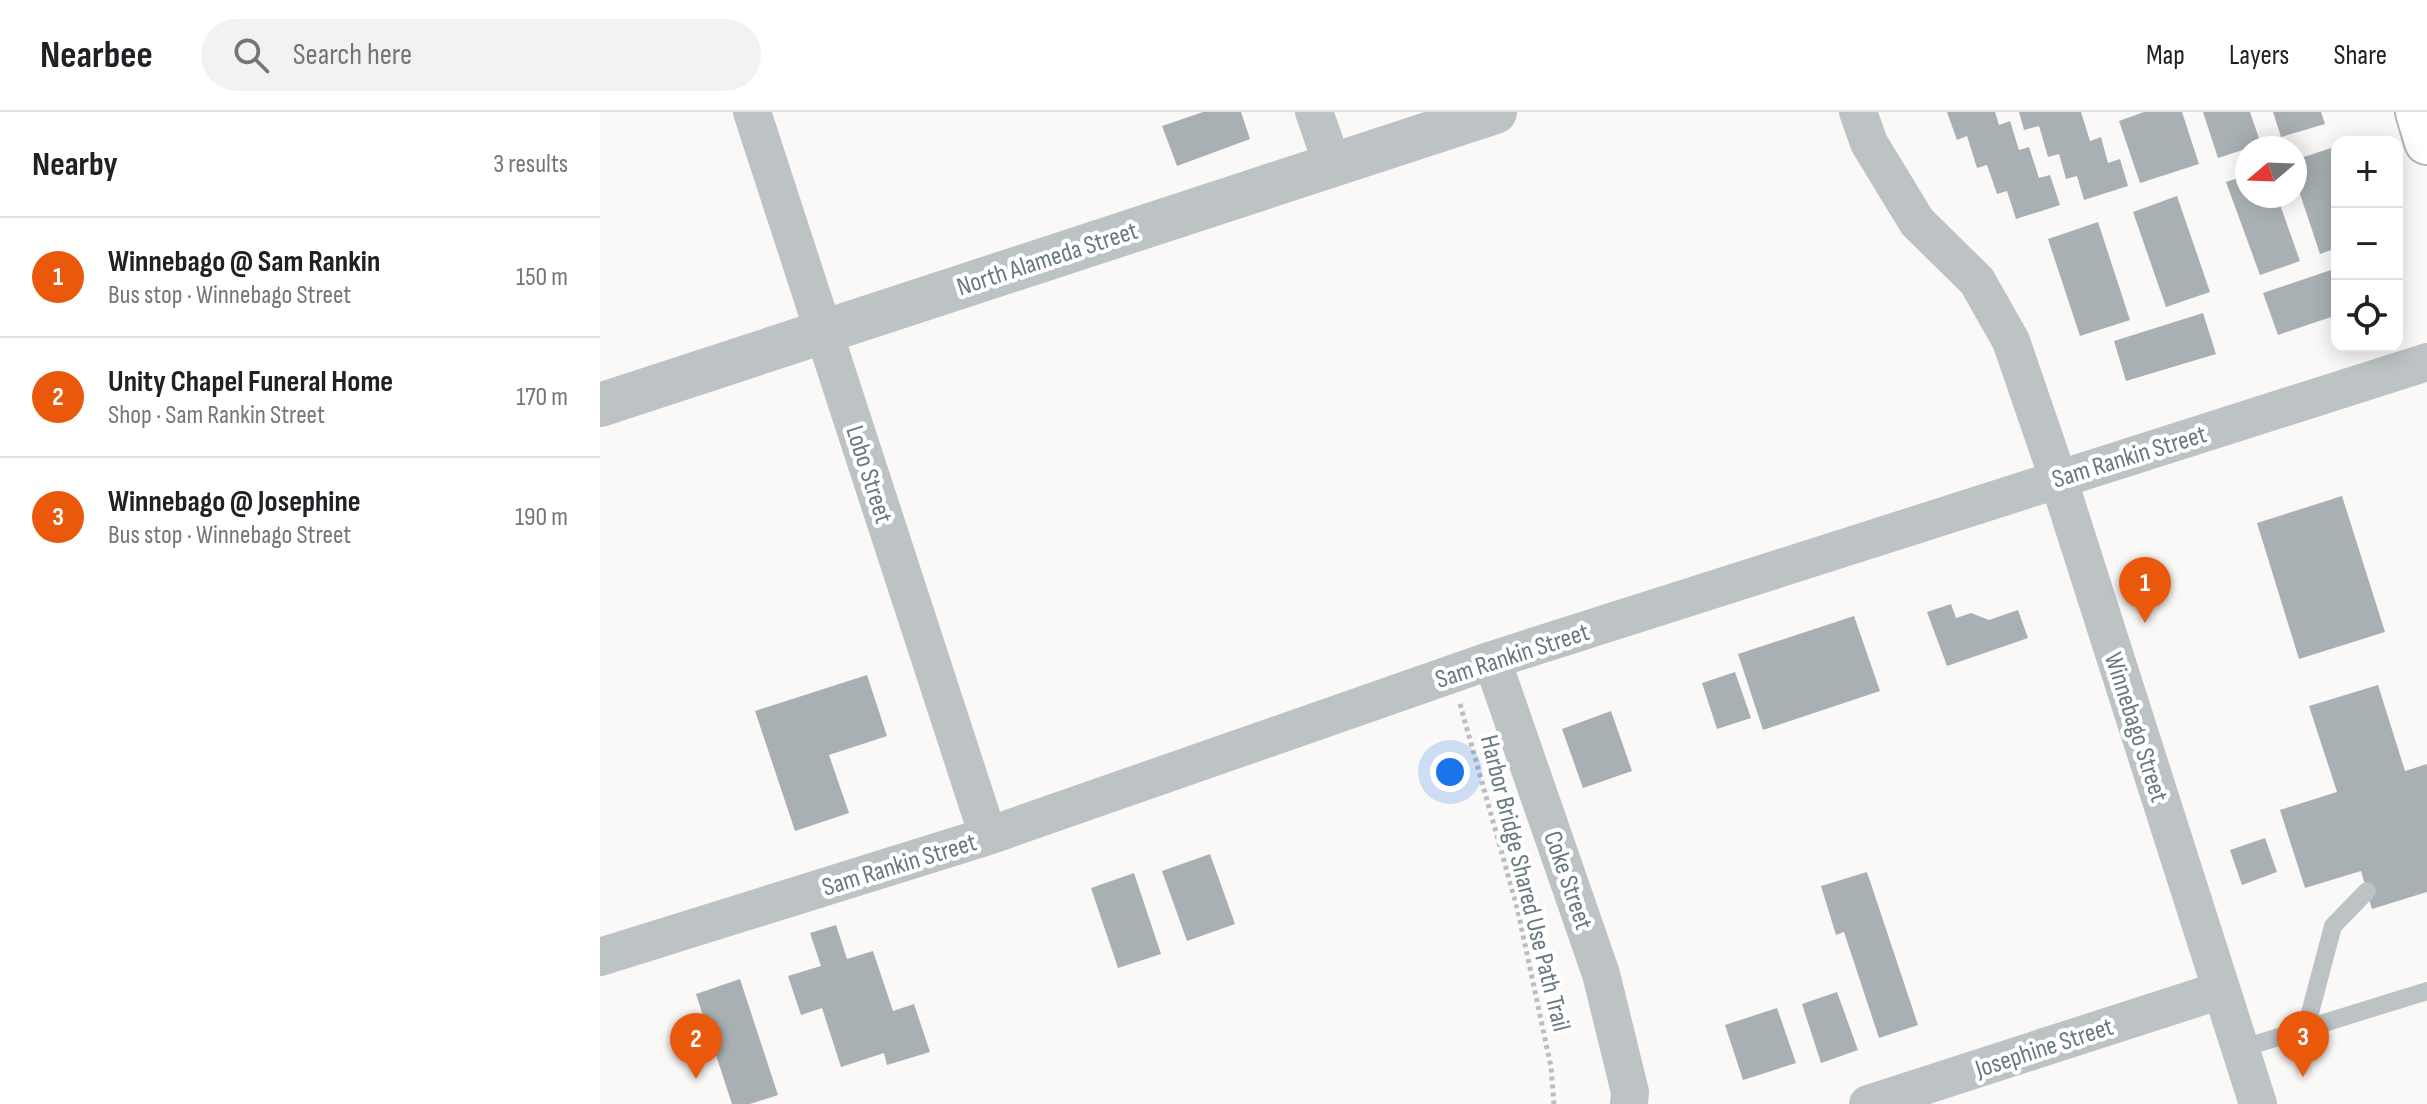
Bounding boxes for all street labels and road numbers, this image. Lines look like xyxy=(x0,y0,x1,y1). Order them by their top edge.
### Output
street label: North Alameda Street xyxy=(953,216,1142,303)
street label: Sam Rankin Street xyxy=(2049,419,2210,496)
street label: Lobo Street xyxy=(838,422,899,527)
street label: Sam Rankin Street xyxy=(1432,617,1593,696)
street label: Winnebago Street xyxy=(2097,649,2174,806)
street label: Harbor Bridge Shared Use Path Trail xyxy=(1473,732,1576,1035)
street label: Sam Rankin Street xyxy=(819,827,980,904)
street label: Coke Street xyxy=(1536,827,1599,934)
street label: Josephine Street xyxy=(1971,1012,2117,1086)

